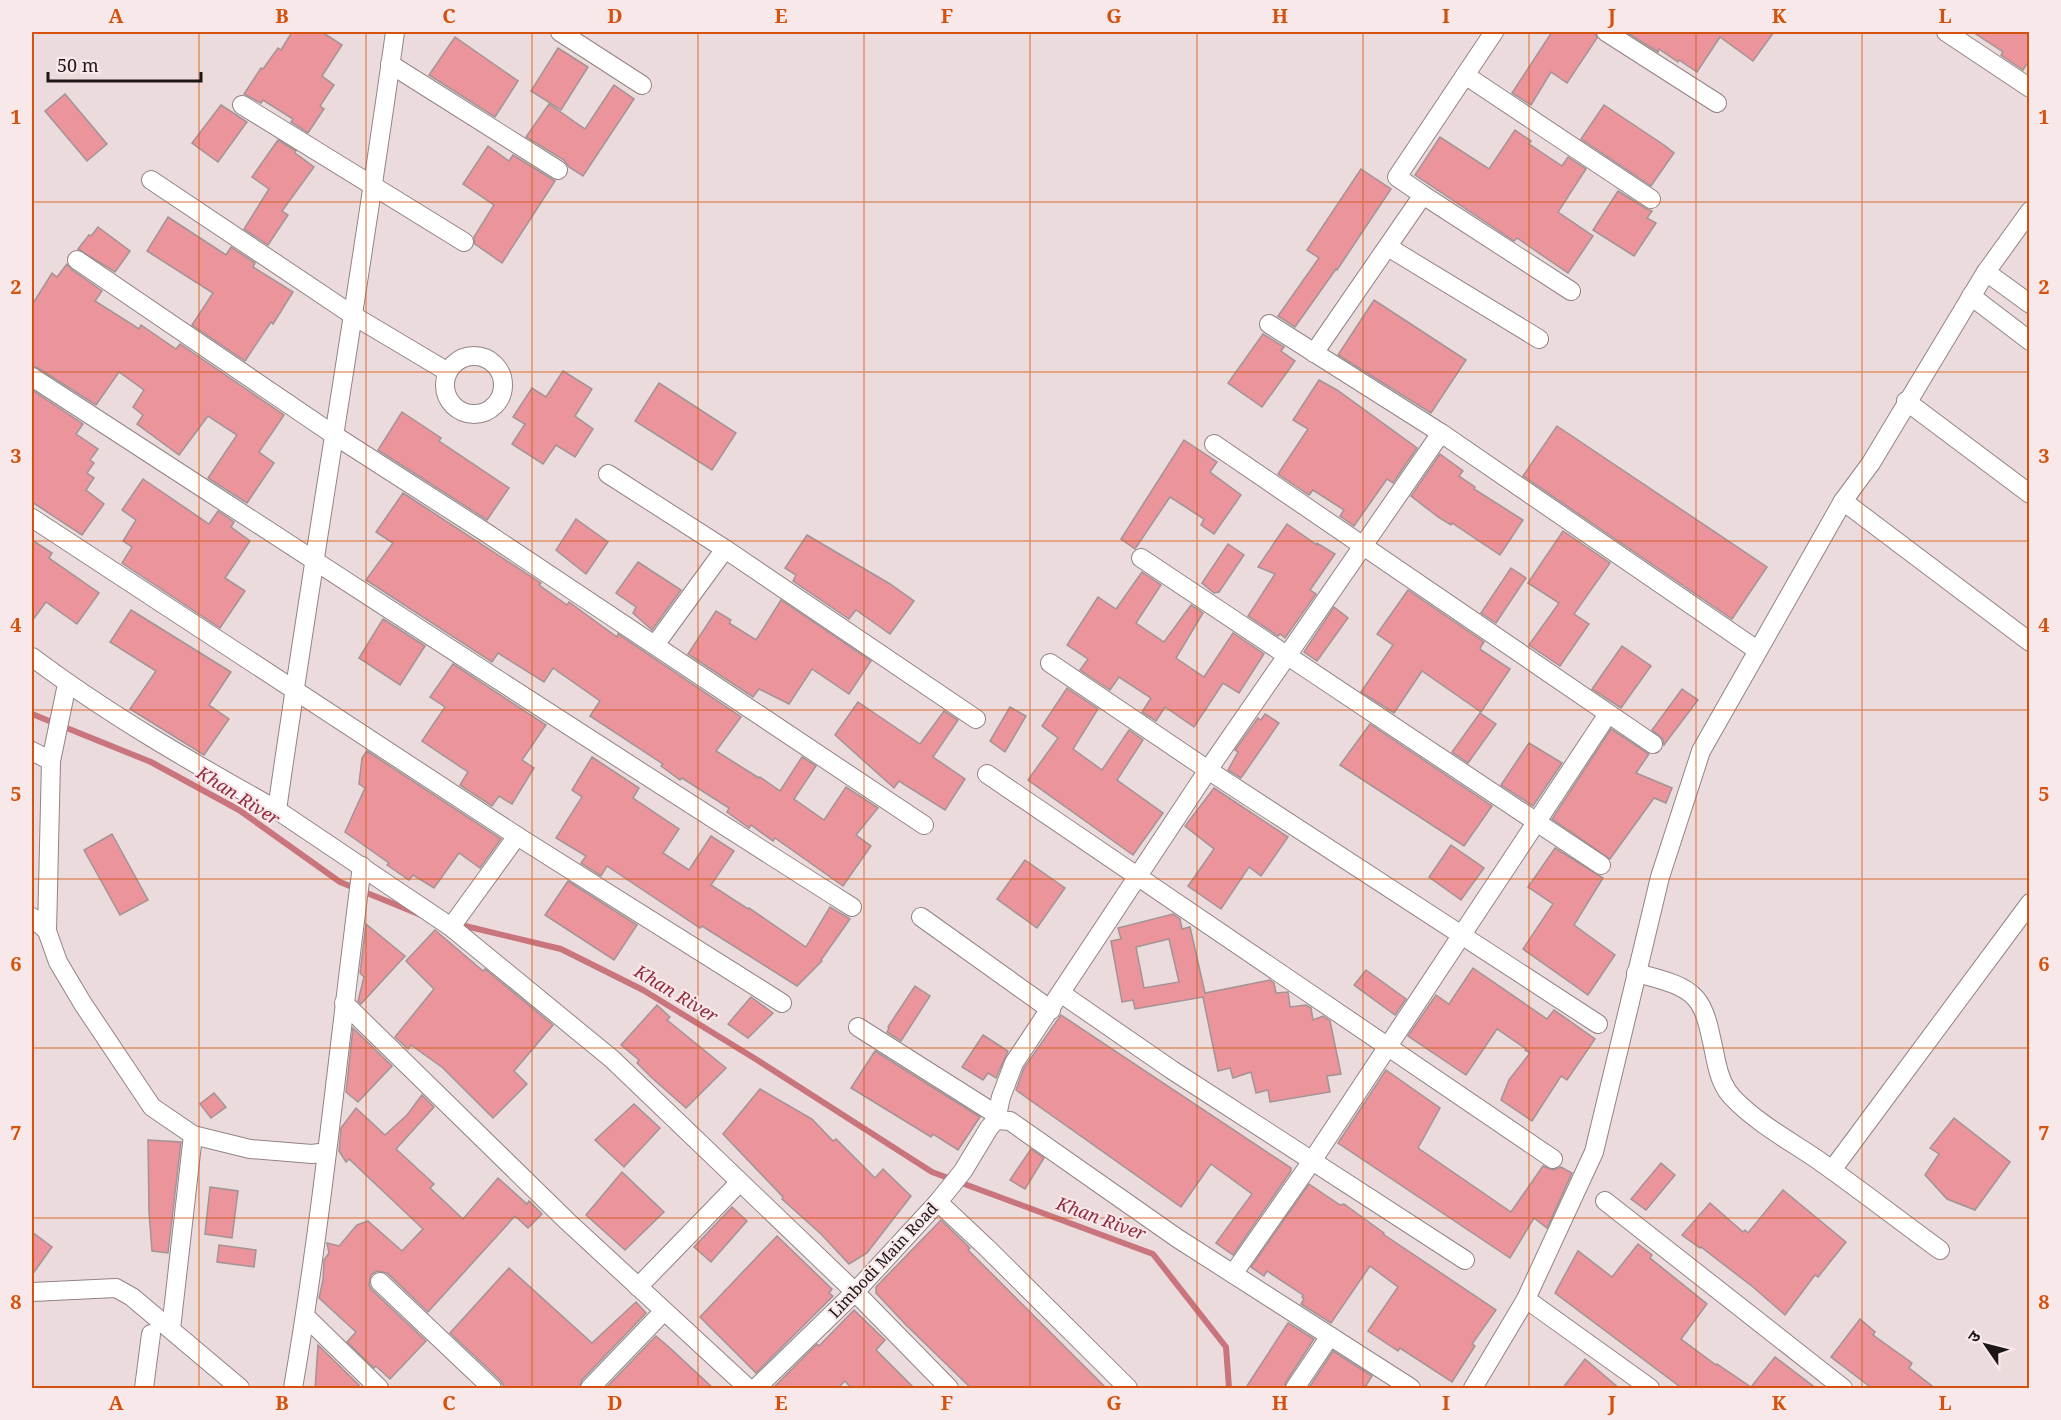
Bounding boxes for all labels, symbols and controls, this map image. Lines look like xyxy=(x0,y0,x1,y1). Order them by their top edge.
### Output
text: A xyxy=(108,2,124,29)
text: B xyxy=(275,2,289,29)
text: C xyxy=(442,2,456,29)
text: D xyxy=(607,2,623,29)
text: E xyxy=(774,2,788,29)
text: F xyxy=(941,2,953,29)
text: G xyxy=(1106,2,1122,29)
text: H xyxy=(1272,2,1288,29)
text: I xyxy=(1442,2,1450,29)
text: J xyxy=(1607,2,1616,29)
text: K xyxy=(1772,2,1787,29)
text: L xyxy=(1938,2,1952,29)
scale bar xyxy=(48,45,201,83)
text: 50 m xyxy=(57,53,99,77)
text: 1 xyxy=(10,103,22,130)
text: 1 xyxy=(2038,103,2050,130)
text: 2 xyxy=(10,273,22,300)
text: 2 xyxy=(2038,273,2050,300)
text: 3 xyxy=(10,442,22,469)
text: 3 xyxy=(2038,442,2050,469)
text: 4 xyxy=(10,611,22,638)
text: 4 xyxy=(2038,611,2050,638)
water label: Khan River xyxy=(192,760,285,830)
text: 5 xyxy=(10,780,22,807)
text: 5 xyxy=(2038,780,2050,807)
text: 6 xyxy=(10,950,22,977)
text: 6 xyxy=(2038,950,2050,977)
water label: Khan River xyxy=(629,958,723,1028)
text: 7 xyxy=(10,1119,22,1146)
text: 7 xyxy=(2038,1119,2050,1146)
water label: Khan River xyxy=(1052,1190,1150,1246)
street label: Limbodi Main Road xyxy=(824,1197,942,1323)
text: 8 xyxy=(10,1288,22,1315)
text: 8 xyxy=(2038,1288,2050,1315)
north arrow xyxy=(1956,1315,2016,1375)
text: उ xyxy=(1962,1326,1986,1347)
text: A xyxy=(108,1389,124,1416)
text: B xyxy=(275,1389,289,1416)
text: C xyxy=(442,1389,456,1416)
text: D xyxy=(607,1389,623,1416)
text: E xyxy=(774,1389,788,1416)
text: F xyxy=(941,1389,953,1416)
text: G xyxy=(1106,1389,1122,1416)
text: H xyxy=(1272,1389,1288,1416)
text: I xyxy=(1442,1389,1450,1416)
text: J xyxy=(1607,1389,1616,1416)
text: K xyxy=(1772,1389,1787,1416)
text: L xyxy=(1938,1389,1952,1416)

